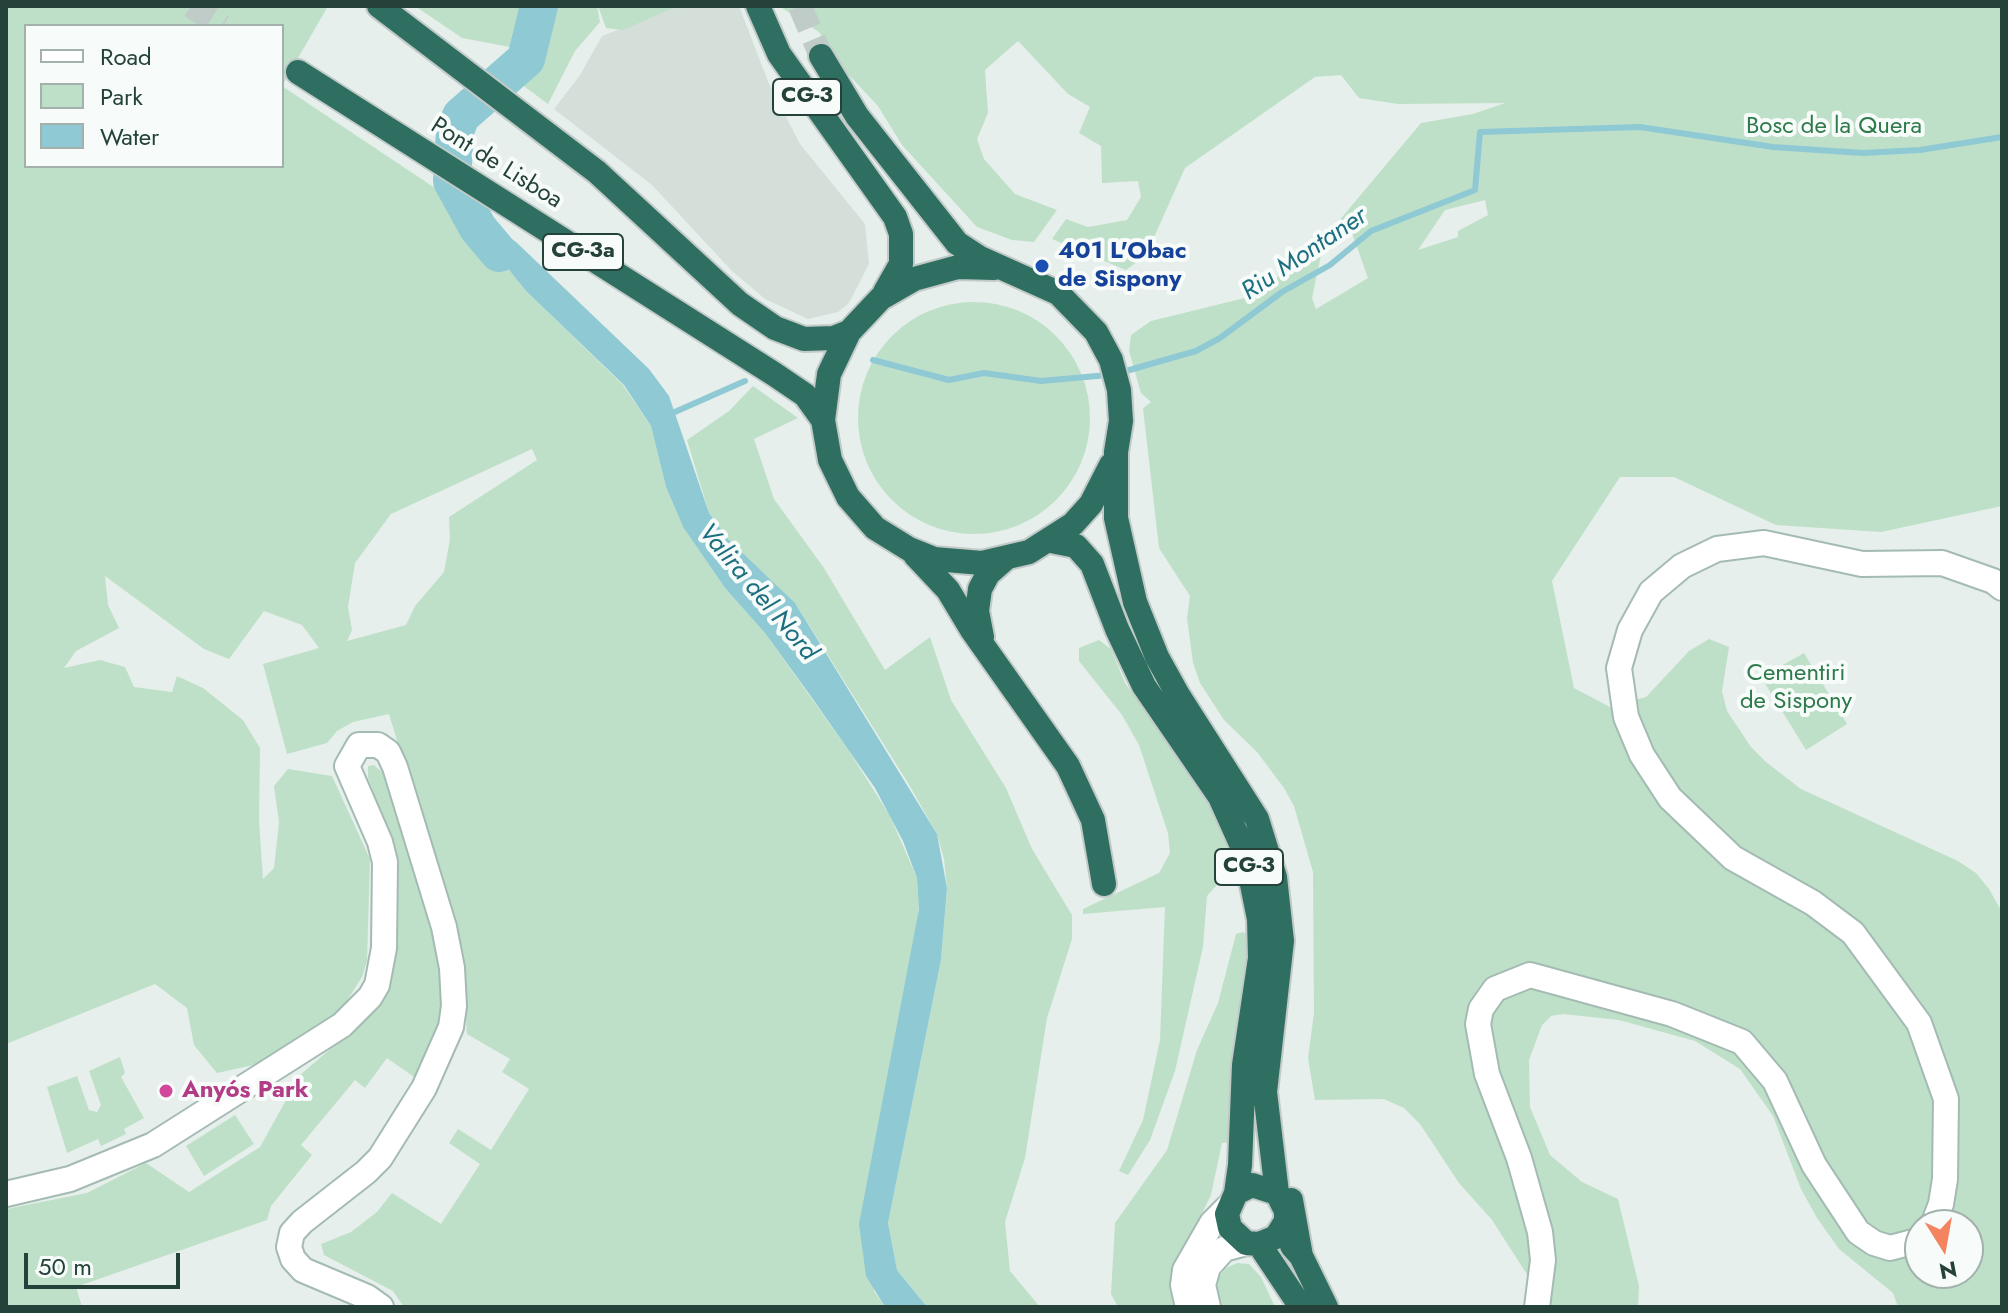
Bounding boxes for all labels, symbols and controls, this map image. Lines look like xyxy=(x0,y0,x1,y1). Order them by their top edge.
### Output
legend xyxy=(24,24,284,168)
text: Road xyxy=(100,39,152,74)
text: Park xyxy=(100,79,143,114)
road number: CG-3 xyxy=(773,79,841,115)
street label: Pont de Lisboa xyxy=(425,112,567,216)
park label: Bosc de la Quera xyxy=(1746,113,1922,141)
text: Water xyxy=(100,119,159,154)
water label: Riu Montaner xyxy=(1236,202,1374,308)
road number: CG-3a xyxy=(543,234,623,270)
place label: 401 L'Obac de Sispony xyxy=(1058,238,1187,294)
marker: 401 L'Obac de Sispony xyxy=(1033,257,1051,275)
water label: Valira del Nord xyxy=(691,518,823,668)
park label: Cementiri de Sispony xyxy=(1740,660,1852,716)
road number: CG-3 xyxy=(1215,849,1283,885)
place label: Anyós Park xyxy=(182,1077,309,1105)
marker: Anyós Park xyxy=(157,1082,175,1100)
north arrow xyxy=(1904,1209,1984,1289)
scale bar xyxy=(28,1237,184,1287)
text: 50 m xyxy=(38,1249,92,1284)
text: N xyxy=(1937,1253,1960,1288)

